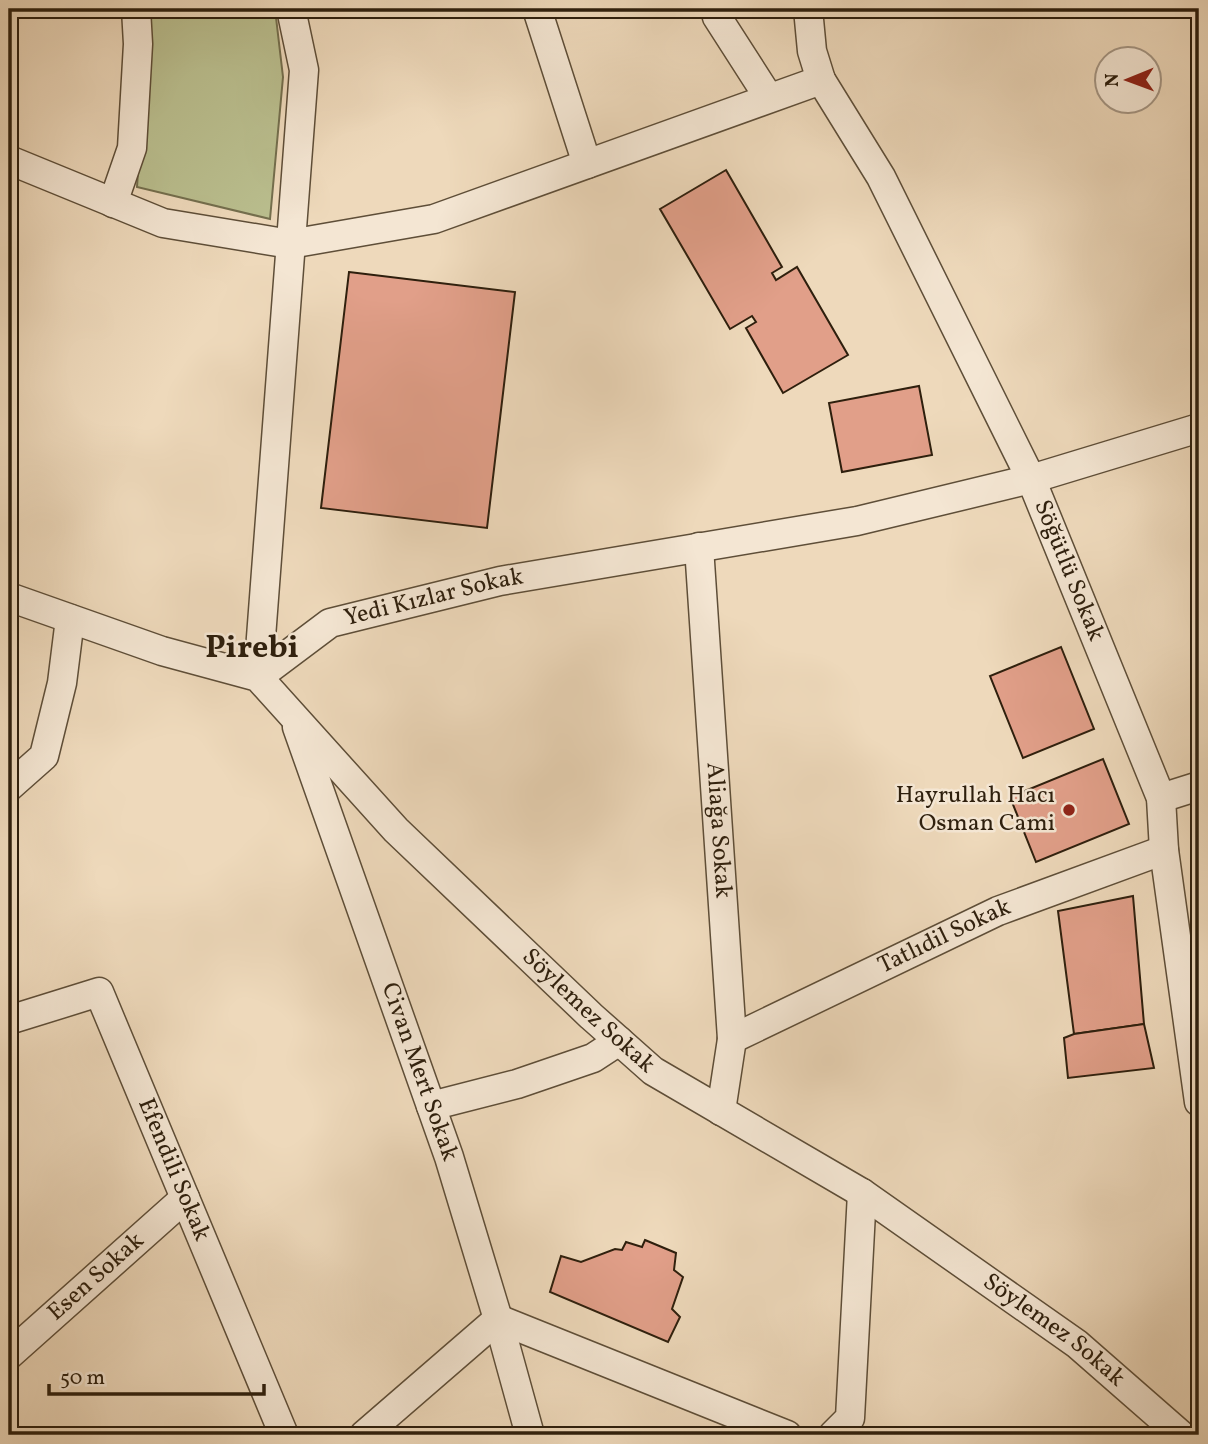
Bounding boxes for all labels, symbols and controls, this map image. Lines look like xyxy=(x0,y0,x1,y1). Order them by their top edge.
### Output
north arrow xyxy=(1092,46,1162,116)
text: N xyxy=(1100,73,1126,87)
street label: Söğütlü Sokak xyxy=(1024,495,1112,647)
street label: Yedi Kızlar Sokak xyxy=(341,560,526,636)
district label: Pirebi xyxy=(205,627,299,671)
street label: Aliağa Sokak xyxy=(696,761,740,899)
place label: Hayrullah Hacı Osman Cami xyxy=(896,779,1055,841)
marker: Hayrullah Hacı Osman Cami xyxy=(1061,802,1077,818)
street label: Tatlıdil Sokak xyxy=(873,891,1016,983)
street label: Söylemez Sokak xyxy=(514,941,662,1082)
street label: Civan Mert Sokak xyxy=(372,978,466,1166)
street label: Efendili Sokak xyxy=(128,1093,218,1247)
street label: Esen Sokak xyxy=(41,1225,152,1329)
street label: Söylemez Sokak xyxy=(975,1266,1132,1395)
scale bar xyxy=(49,1353,264,1397)
text: 50 m xyxy=(60,1364,105,1393)

